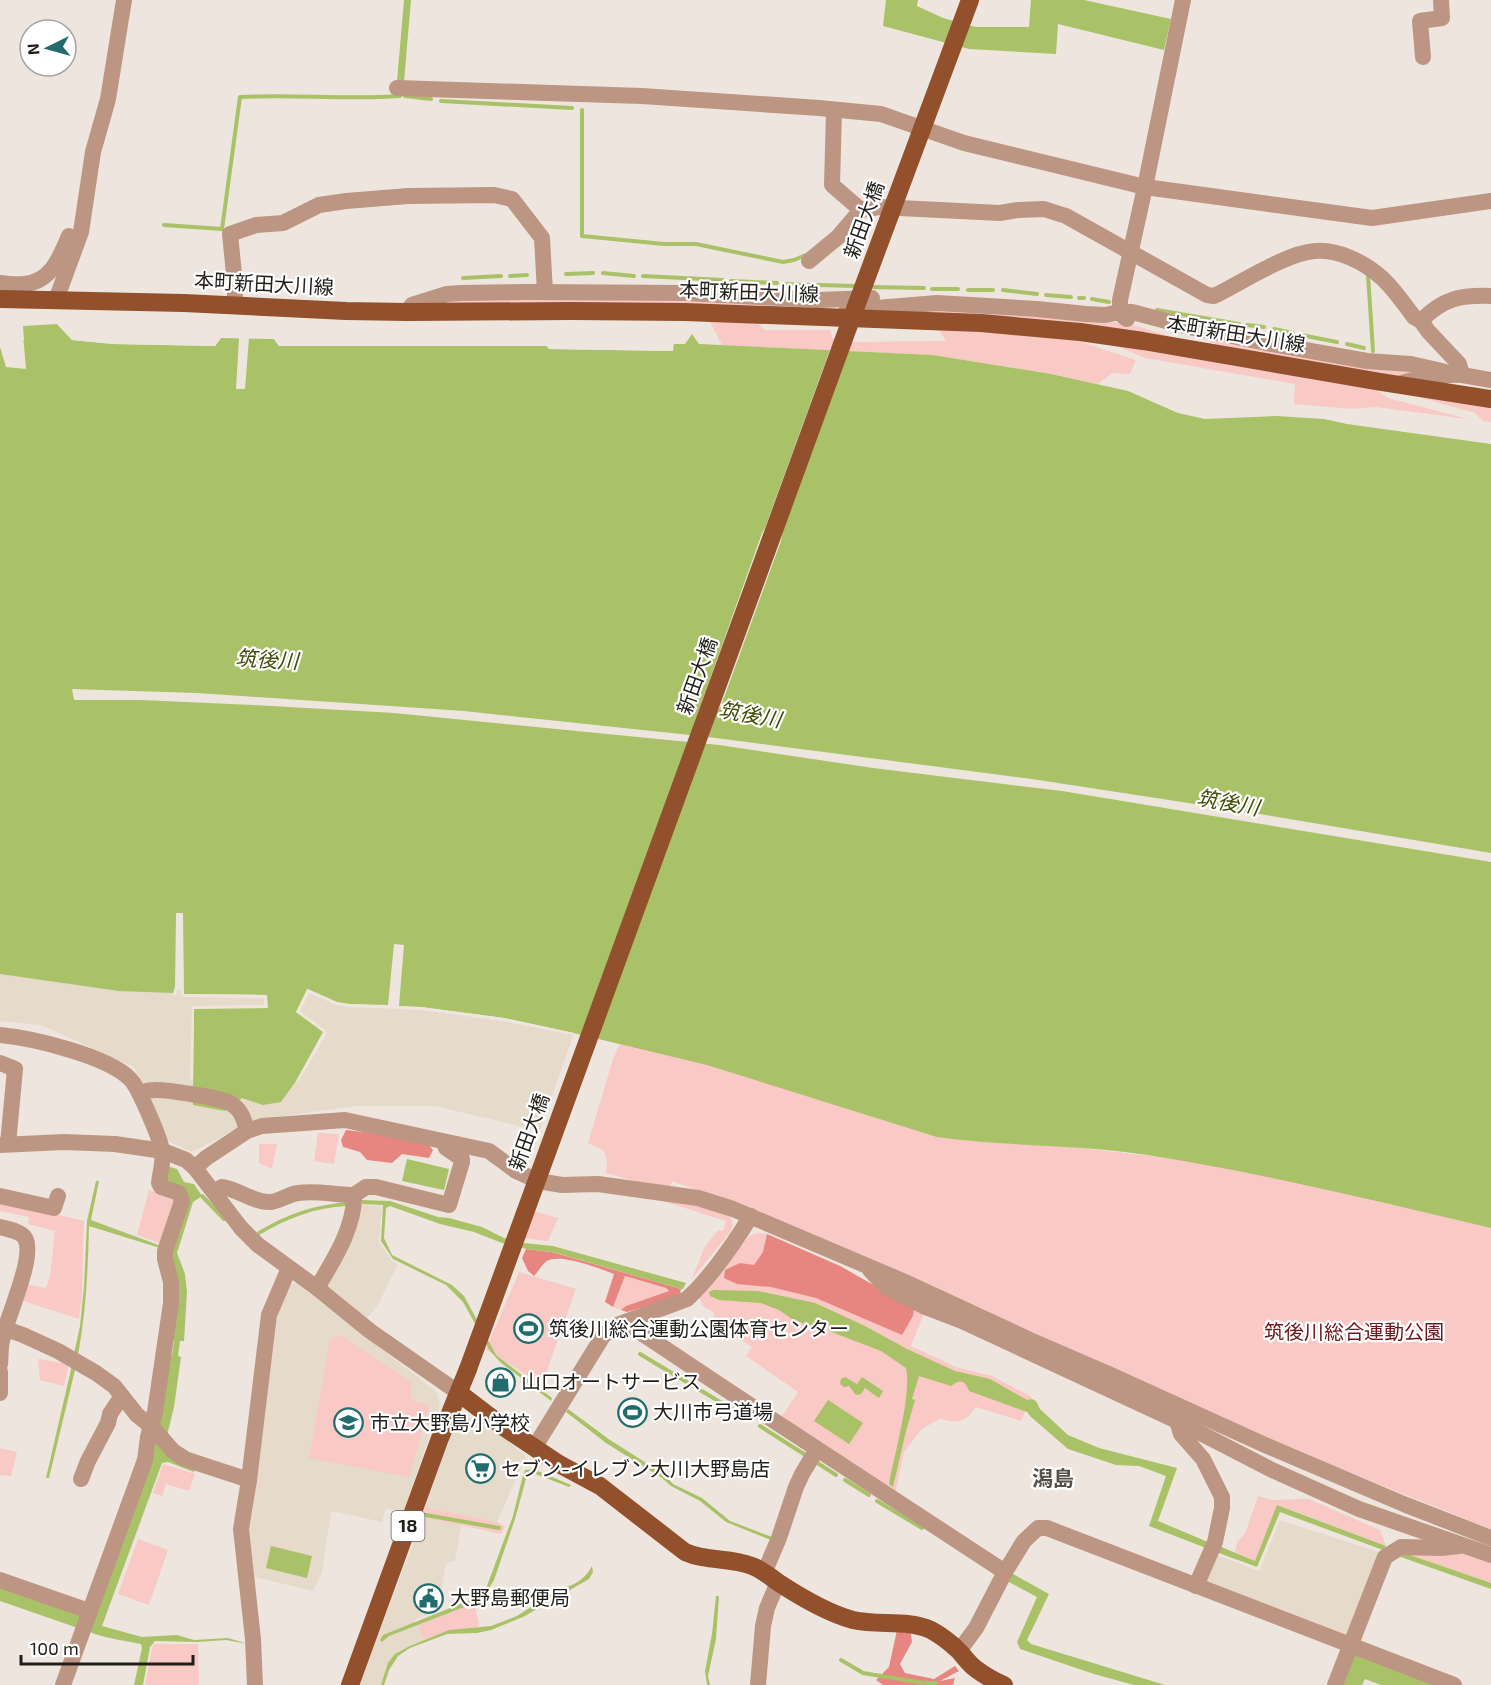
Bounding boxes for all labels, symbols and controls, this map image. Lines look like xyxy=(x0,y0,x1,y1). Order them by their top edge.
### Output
north arrow xyxy=(18,18,78,78)
text: N xyxy=(23,43,43,56)
street label: 新田大橋 xyxy=(838,178,888,261)
street label: 本町新田大川線 xyxy=(194,267,335,299)
street label: 本町新田大川線 xyxy=(679,277,819,305)
street label: 本町新田大川線 xyxy=(1165,310,1307,356)
street label: 新田大橋 xyxy=(671,634,721,717)
water label: 筑後川 xyxy=(235,644,301,673)
water label: 筑後川 xyxy=(717,696,785,732)
water label: 筑後川 xyxy=(1195,784,1263,820)
street label: 新田大橋 xyxy=(503,1090,553,1173)
sports icon: 筑後川総合運動公園体育センター xyxy=(512,1313,544,1345)
place label: 筑後川総合運動公園体育センター xyxy=(549,1316,849,1340)
park label: 筑後川総合運動公園 xyxy=(1264,1319,1444,1343)
shop icon: 山口オートサービス xyxy=(484,1366,516,1398)
place label: 山口オートサービス xyxy=(521,1369,701,1393)
sports icon: 大川市弓道場 xyxy=(616,1396,648,1428)
place label: 大川市弓道場 xyxy=(653,1399,773,1423)
school or university icon: 市立大野島小学校 xyxy=(333,1407,365,1439)
place label: 市立大野島小学校 xyxy=(370,1410,530,1434)
supermarket icon: セブン-イレブン大川大野島店 xyxy=(464,1453,496,1485)
place label: セブン-イレブン大川大野島店 xyxy=(501,1456,770,1480)
district label: 潟島 xyxy=(1032,1465,1074,1490)
road number: 18 xyxy=(392,1511,424,1541)
public building icon: 大野島郵便局 xyxy=(413,1582,445,1614)
place label: 大野島郵便局 xyxy=(450,1585,570,1609)
scale bar xyxy=(21,1628,194,1666)
text: 100 m xyxy=(30,1637,79,1659)

